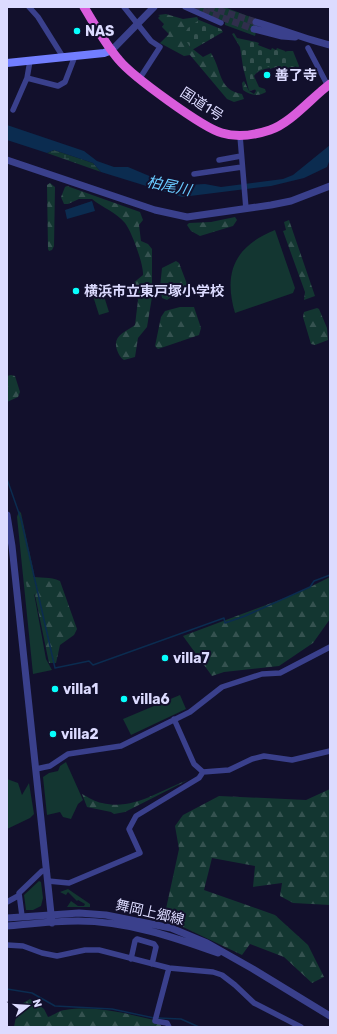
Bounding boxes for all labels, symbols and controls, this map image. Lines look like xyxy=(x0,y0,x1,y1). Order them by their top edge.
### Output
place label: NAS xyxy=(85,23,114,40)
marker: NAS xyxy=(72,26,82,36)
place label: 善了寺 xyxy=(275,67,317,84)
marker: 善了寺 xyxy=(262,70,272,80)
street label: 国道1号 xyxy=(177,84,226,125)
water label: 柏尾川 xyxy=(145,173,195,200)
place label: 横浜市立東戸塚小学校 xyxy=(84,283,224,300)
marker: 横浜市立東戸塚小学校 xyxy=(71,286,81,296)
place label: villa7 xyxy=(173,650,210,667)
marker: villa7 xyxy=(160,653,170,663)
place label: villa1 xyxy=(63,681,99,698)
marker: villa1 xyxy=(50,684,60,694)
place label: villa6 xyxy=(132,691,170,708)
marker: villa6 xyxy=(119,694,129,704)
place label: villa2 xyxy=(61,726,99,743)
marker: villa2 xyxy=(48,729,58,739)
street label: 舞岡上郷線 xyxy=(114,896,186,929)
north arrow xyxy=(8,986,48,1026)
text: N xyxy=(30,998,44,1009)

